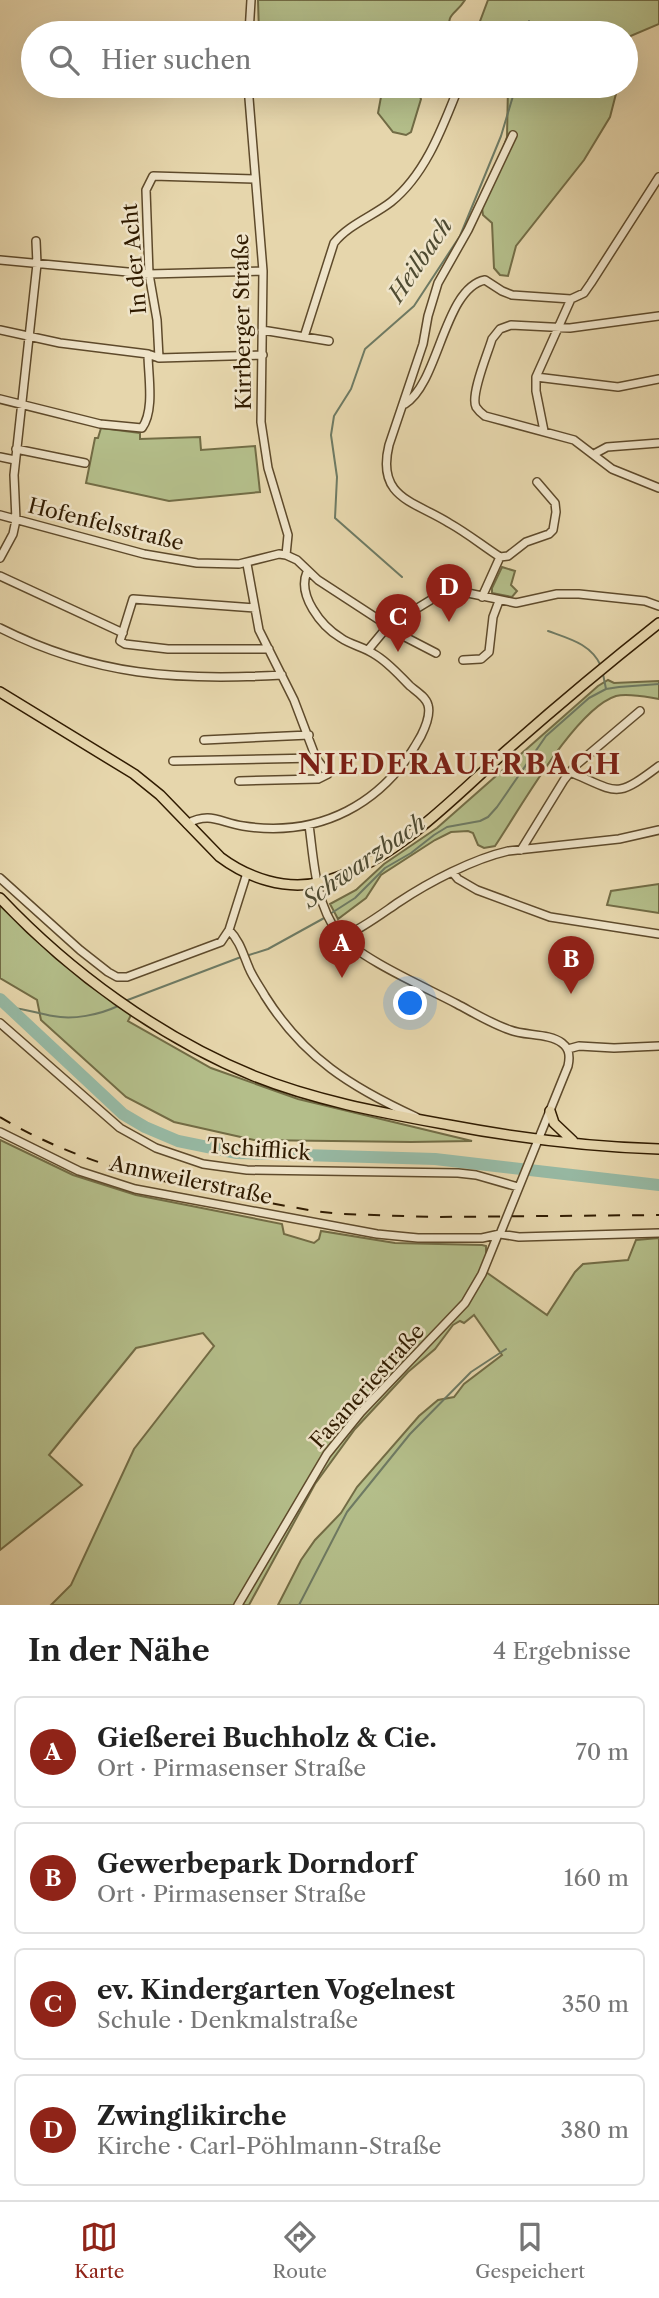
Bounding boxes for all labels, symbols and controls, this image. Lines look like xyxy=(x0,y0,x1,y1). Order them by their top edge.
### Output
search box xyxy=(21,21,638,98)
icon: search xyxy=(45,41,83,79)
text: Hier suchen xyxy=(101,44,251,76)
street label: In der Acht xyxy=(117,202,151,315)
water label: Heilbach xyxy=(381,213,458,309)
street label: Kirrberger Straße xyxy=(228,234,256,410)
street label: Hofenfelsstraße xyxy=(26,493,186,555)
pin: D xyxy=(426,564,472,622)
pin: C xyxy=(375,594,421,652)
district label: NIEDERAUERBACH xyxy=(298,747,622,781)
water label: Schwarzbach xyxy=(296,808,431,915)
pin: A xyxy=(319,920,365,978)
pin: B xyxy=(548,936,594,994)
your location xyxy=(393,986,427,1020)
street label: Tschifflick xyxy=(206,1133,312,1165)
street label: Annweilerstraße xyxy=(106,1150,275,1209)
street label: Fasaneriestraße xyxy=(305,1319,429,1453)
text: In der Nähe xyxy=(28,1632,210,1669)
text: 4 Ergebnisse xyxy=(493,1637,631,1665)
text: Gießerei Buchholz & Cie. xyxy=(97,1722,437,1754)
text: A xyxy=(44,1738,62,1766)
text: 70 m xyxy=(576,1738,629,1766)
text: Ort · Pirmasenser Straße xyxy=(97,1754,366,1782)
text: Gewerbepark Dorndorf xyxy=(97,1848,415,1880)
text: B xyxy=(44,1864,62,1892)
text: 160 m xyxy=(564,1864,629,1892)
text: Ort · Pirmasenser Straße xyxy=(97,1880,366,1908)
text: ev. Kindergarten Vogelnest xyxy=(97,1974,455,2006)
text: C xyxy=(44,1990,62,2018)
text: 350 m xyxy=(562,1990,629,2018)
text: Schule · Denkmalstraße xyxy=(97,2006,358,2034)
text: Zwinglikirche xyxy=(97,2100,286,2132)
text: D xyxy=(43,2116,63,2144)
text: 380 m xyxy=(561,2116,629,2144)
text: Kirche · Carl-Pöhlmann-Straße xyxy=(97,2132,441,2160)
tab: Karte xyxy=(74,2218,124,2283)
tab: Route xyxy=(273,2218,327,2283)
tab: Gespeichert xyxy=(475,2218,585,2283)

